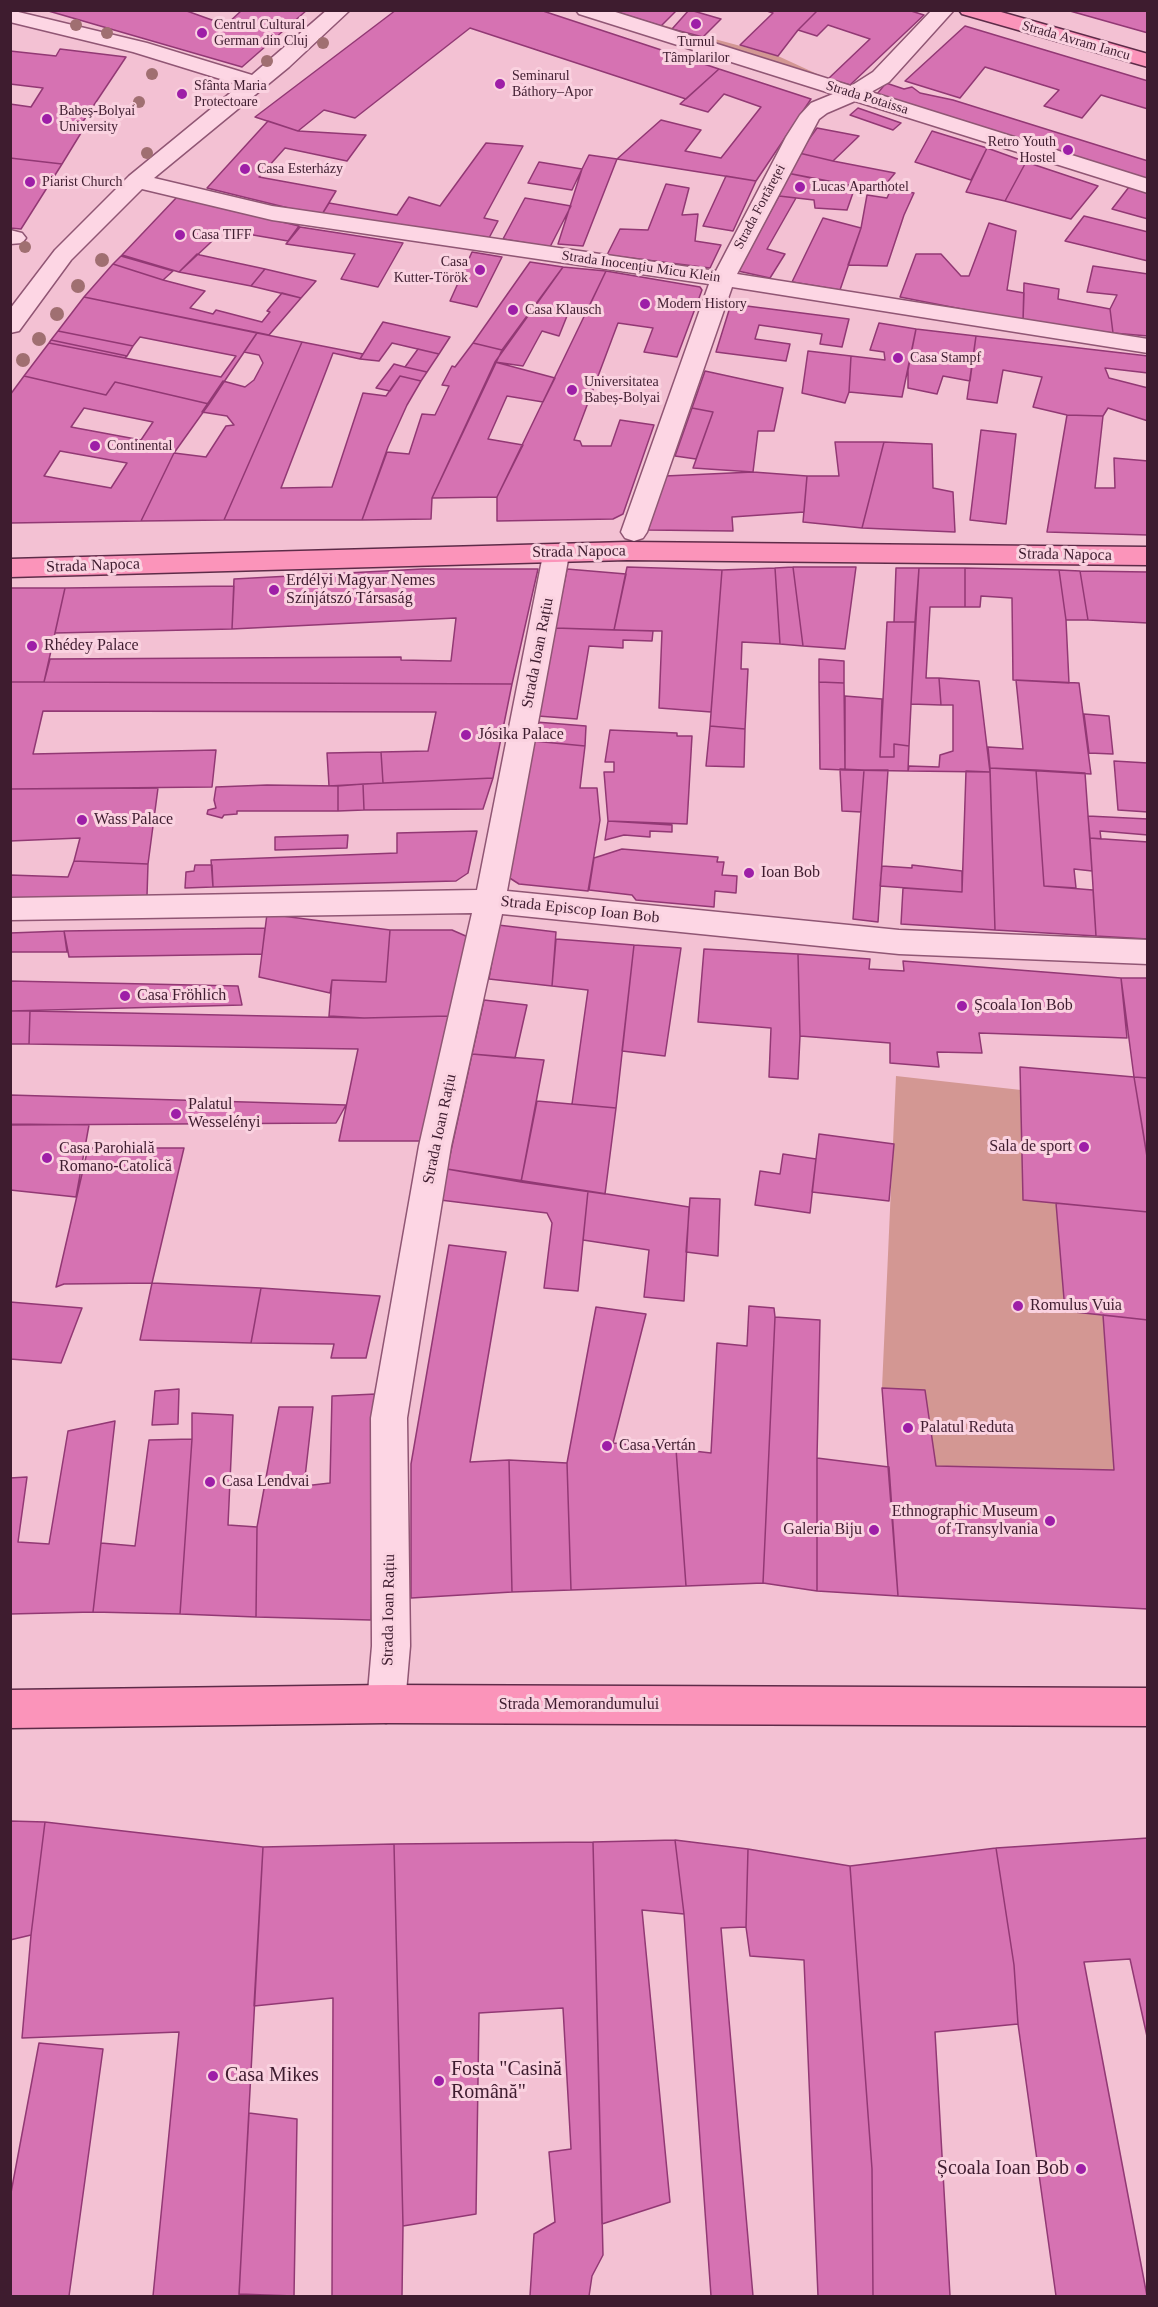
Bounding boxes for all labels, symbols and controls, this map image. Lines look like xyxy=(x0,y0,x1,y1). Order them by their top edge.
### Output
place label: Centrul Cultural German din Cluj xyxy=(214,17,308,50)
marker: Turnul Tâmplarilor xyxy=(689,17,703,31)
street label: Strada Avram Iancu xyxy=(1020,18,1132,64)
marker: Centrul Cultural German din Cluj xyxy=(195,26,209,40)
place label: Turnul Tâmplarilor xyxy=(663,34,729,66)
place label: Seminarul Báthory–Apor xyxy=(512,68,593,100)
marker: Seminarul Báthory–Apor xyxy=(493,77,507,91)
place label: Sfânta Maria Protectoare xyxy=(194,78,267,110)
street label: Strada Potaissa xyxy=(824,78,910,118)
marker: Sfânta Maria Protectoare xyxy=(175,87,189,101)
place label: Babeş-Bolyai University xyxy=(59,103,135,136)
marker: Babeş-Bolyai University xyxy=(40,112,54,126)
place label: Retro Youth Hostel xyxy=(988,134,1056,166)
marker: Retro Youth Hostel xyxy=(1061,143,1075,157)
place label: Casa Esterházy xyxy=(257,161,343,177)
marker: Casa Esterházy xyxy=(238,162,252,176)
street label: Strada Fortăreței xyxy=(731,162,789,252)
place label: Piarist Church xyxy=(42,174,122,190)
marker: Piarist Church xyxy=(23,175,37,189)
place label: Lucas Aparthotel xyxy=(812,179,909,195)
marker: Lucas Aparthotel xyxy=(793,180,807,194)
place label: Casa TIFF xyxy=(192,227,252,243)
marker: Casa TIFF xyxy=(173,228,187,242)
street label: Strada Inocențiu Micu Klein xyxy=(561,248,721,286)
place label: Casa Kutter-Török xyxy=(394,254,468,286)
marker: Casa Kutter-Török xyxy=(473,263,487,277)
place label: Modern History xyxy=(657,296,747,312)
marker: Modern History xyxy=(638,297,652,311)
place label: Casa Klausch xyxy=(525,302,602,318)
marker: Casa Klausch xyxy=(506,303,520,317)
place label: Casa Stampf xyxy=(910,350,981,366)
marker: Casa Stampf xyxy=(891,351,905,365)
place label: Universitatea Babeș-Bolyai xyxy=(584,374,660,406)
marker: Universitatea Babeș-Bolyai xyxy=(565,383,579,397)
place label: Continental xyxy=(107,438,172,454)
marker: Continental xyxy=(88,439,102,453)
street label: Strada Napoca xyxy=(532,542,626,562)
street label: Strada Napoca xyxy=(1018,545,1112,565)
street label: Strada Napoca xyxy=(46,555,140,577)
place label: Erdélyi Magyar Nemes Színjátszó Társaság xyxy=(286,571,435,609)
marker: Erdélyi Magyar Nemes Színjátszó Társaság xyxy=(267,583,281,597)
street label: Strada Ioan Rațiu xyxy=(518,596,558,710)
place label: Rhédey Palace xyxy=(44,636,139,656)
marker: Rhédey Palace xyxy=(25,639,39,653)
place label: Jósika Palace xyxy=(478,725,564,745)
marker: Jósika Palace xyxy=(459,728,473,742)
place label: Wass Palace xyxy=(94,810,173,830)
marker: Wass Palace xyxy=(75,813,89,827)
place label: Ioan Bob xyxy=(761,863,820,883)
marker: Ioan Bob xyxy=(742,866,756,880)
street label: Strada Episcop Ioan Bob xyxy=(500,892,660,928)
place label: Casa Fröhlich xyxy=(137,986,226,1006)
marker: Casa Fröhlich xyxy=(118,989,132,1003)
place label: Școala Ion Bob xyxy=(974,996,1073,1016)
marker: Școala Ion Bob xyxy=(955,999,969,1013)
street label: Strada Ioan Rațiu xyxy=(419,1072,461,1186)
place label: Palatul Wesselényi xyxy=(188,1095,260,1133)
marker: Palatul Wesselényi xyxy=(169,1107,183,1121)
place label: Sala de sport xyxy=(989,1137,1072,1157)
place label: Casa Parohială Romano-Catolică xyxy=(59,1139,172,1177)
marker: Sala de sport xyxy=(1077,1140,1091,1154)
marker: Casa Parohială Romano-Catolică xyxy=(40,1151,54,1165)
place label: Romulus Vuia xyxy=(1030,1296,1122,1316)
marker: Romulus Vuia xyxy=(1011,1299,1025,1313)
place label: Palatul Reduta xyxy=(920,1418,1014,1438)
marker: Palatul Reduta xyxy=(901,1421,915,1435)
place label: Casa Vertán xyxy=(619,1436,696,1456)
marker: Casa Vertán xyxy=(600,1439,614,1453)
place label: Casa Lendvai xyxy=(222,1472,310,1492)
marker: Casa Lendvai xyxy=(203,1475,217,1489)
place label: Ethnographic Museum of Transylvania xyxy=(892,1502,1038,1540)
marker: Ethnographic Museum of Transylvania xyxy=(1043,1514,1057,1528)
place label: Galeria Biju xyxy=(783,1520,862,1540)
marker: Galeria Biju xyxy=(867,1523,881,1537)
street label: Strada Ioan Rațiu xyxy=(378,1554,400,1666)
street label: Strada Memorandumului xyxy=(499,1695,659,1715)
place label: Fosta "Casină Română" xyxy=(451,2058,562,2105)
place label: Casa Mikes xyxy=(225,2064,319,2088)
marker: Casa Mikes xyxy=(206,2069,220,2083)
marker: Fosta "Casină Română" xyxy=(432,2074,446,2088)
place label: Școala Ioan Bob xyxy=(937,2157,1069,2181)
marker: Școala Ioan Bob xyxy=(1074,2162,1088,2176)

